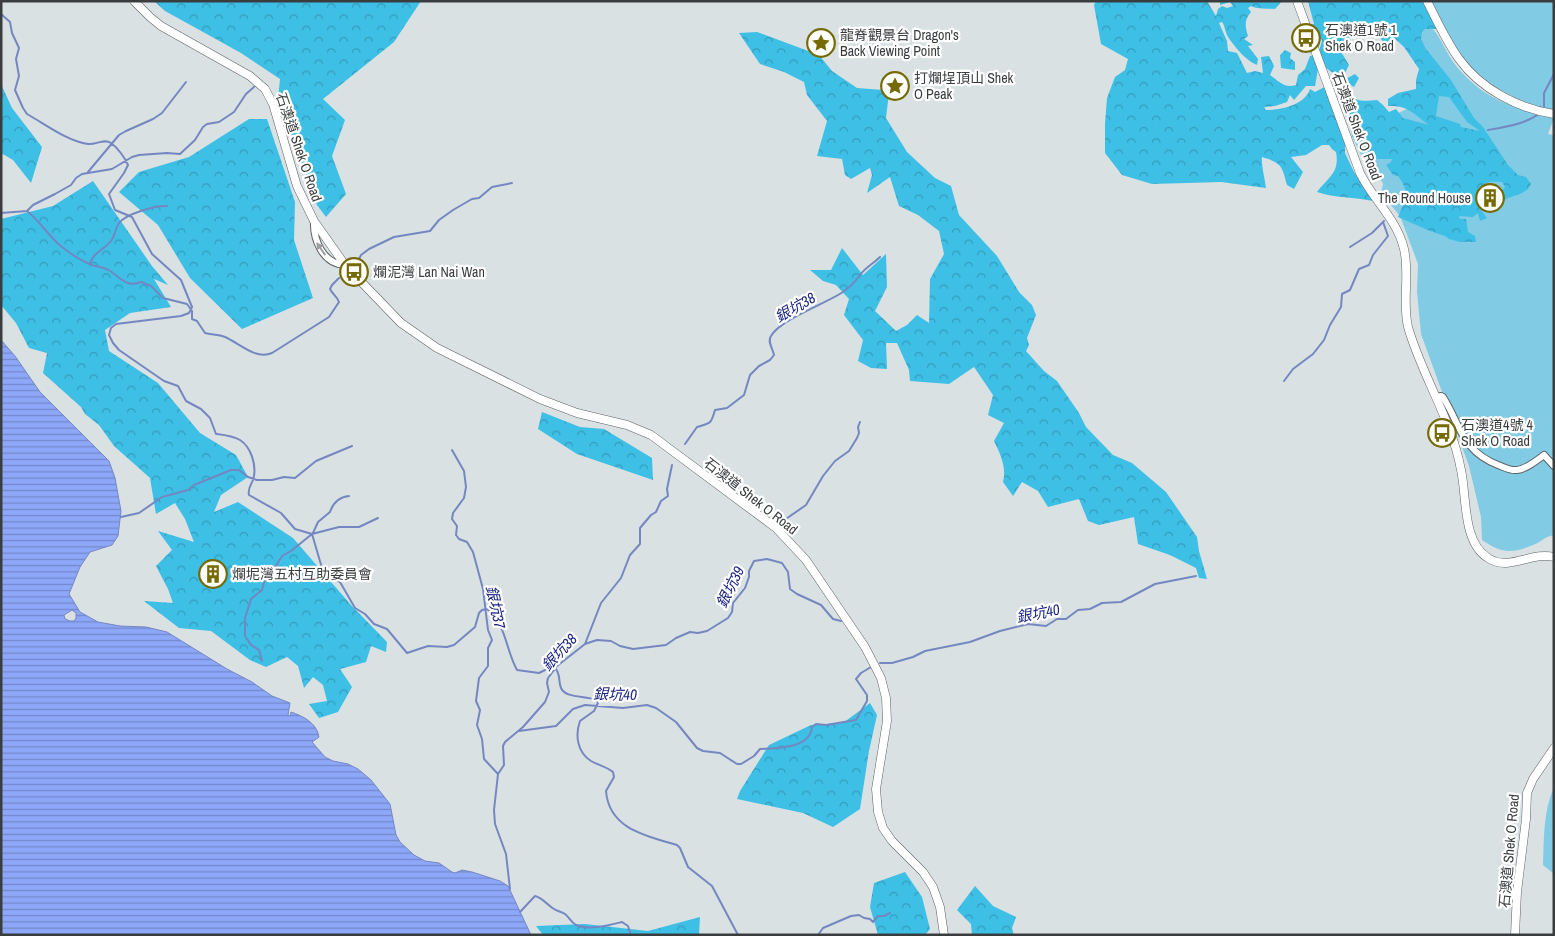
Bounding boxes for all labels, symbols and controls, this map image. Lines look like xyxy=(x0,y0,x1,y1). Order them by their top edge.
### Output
place label: 石澳道1號 1 Shek O Road xyxy=(1325,21,1398,55)
bus stop icon: 石澳道1號 1 Shek O Road xyxy=(1291,23,1321,53)
place label: 龍脊觀景台 Dragon's Back Viewing Point xyxy=(840,26,959,60)
place icon: 龍脊觀景台 Dragon's Back Viewing Point xyxy=(806,28,836,58)
place label: 打爛埕頂山 Shek O Peak xyxy=(914,69,1014,103)
street label: 石澳道 Shek O Road xyxy=(1328,70,1386,182)
place icon: 打爛埕頂山 Shek O Peak xyxy=(880,71,910,101)
street label: 石澳道 Shek O Road xyxy=(272,90,326,204)
building icon: The Round House xyxy=(1475,183,1505,213)
place label: The Round House xyxy=(1378,189,1471,207)
one-way arrow xyxy=(316,242,326,256)
bus stop icon: 爛泥灣 Lan Nai Wan xyxy=(339,257,369,287)
place label: 爛泥灣 Lan Nai Wan xyxy=(373,263,485,281)
water label: 銀坑38 xyxy=(771,287,819,327)
place label: 石澳道4號 4 Shek O Road xyxy=(1461,416,1534,450)
bus stop icon: 石澳道4號 4 Shek O Road xyxy=(1427,418,1457,448)
street label: 石澳道 Shek O Road xyxy=(700,454,802,538)
building icon: 爛坭灣五村互助委員會 xyxy=(198,559,228,589)
water label: 銀坑39 xyxy=(711,563,749,611)
place label: 爛坭灣五村互助委員會 xyxy=(232,565,372,583)
water label: 銀坑37 xyxy=(481,583,511,632)
water label: 銀坑40 xyxy=(1015,598,1062,627)
water label: 銀坑38 xyxy=(536,629,582,675)
water label: 銀坑40 xyxy=(593,683,637,705)
street label: 石澳道 Shek O Road xyxy=(1495,793,1523,909)

